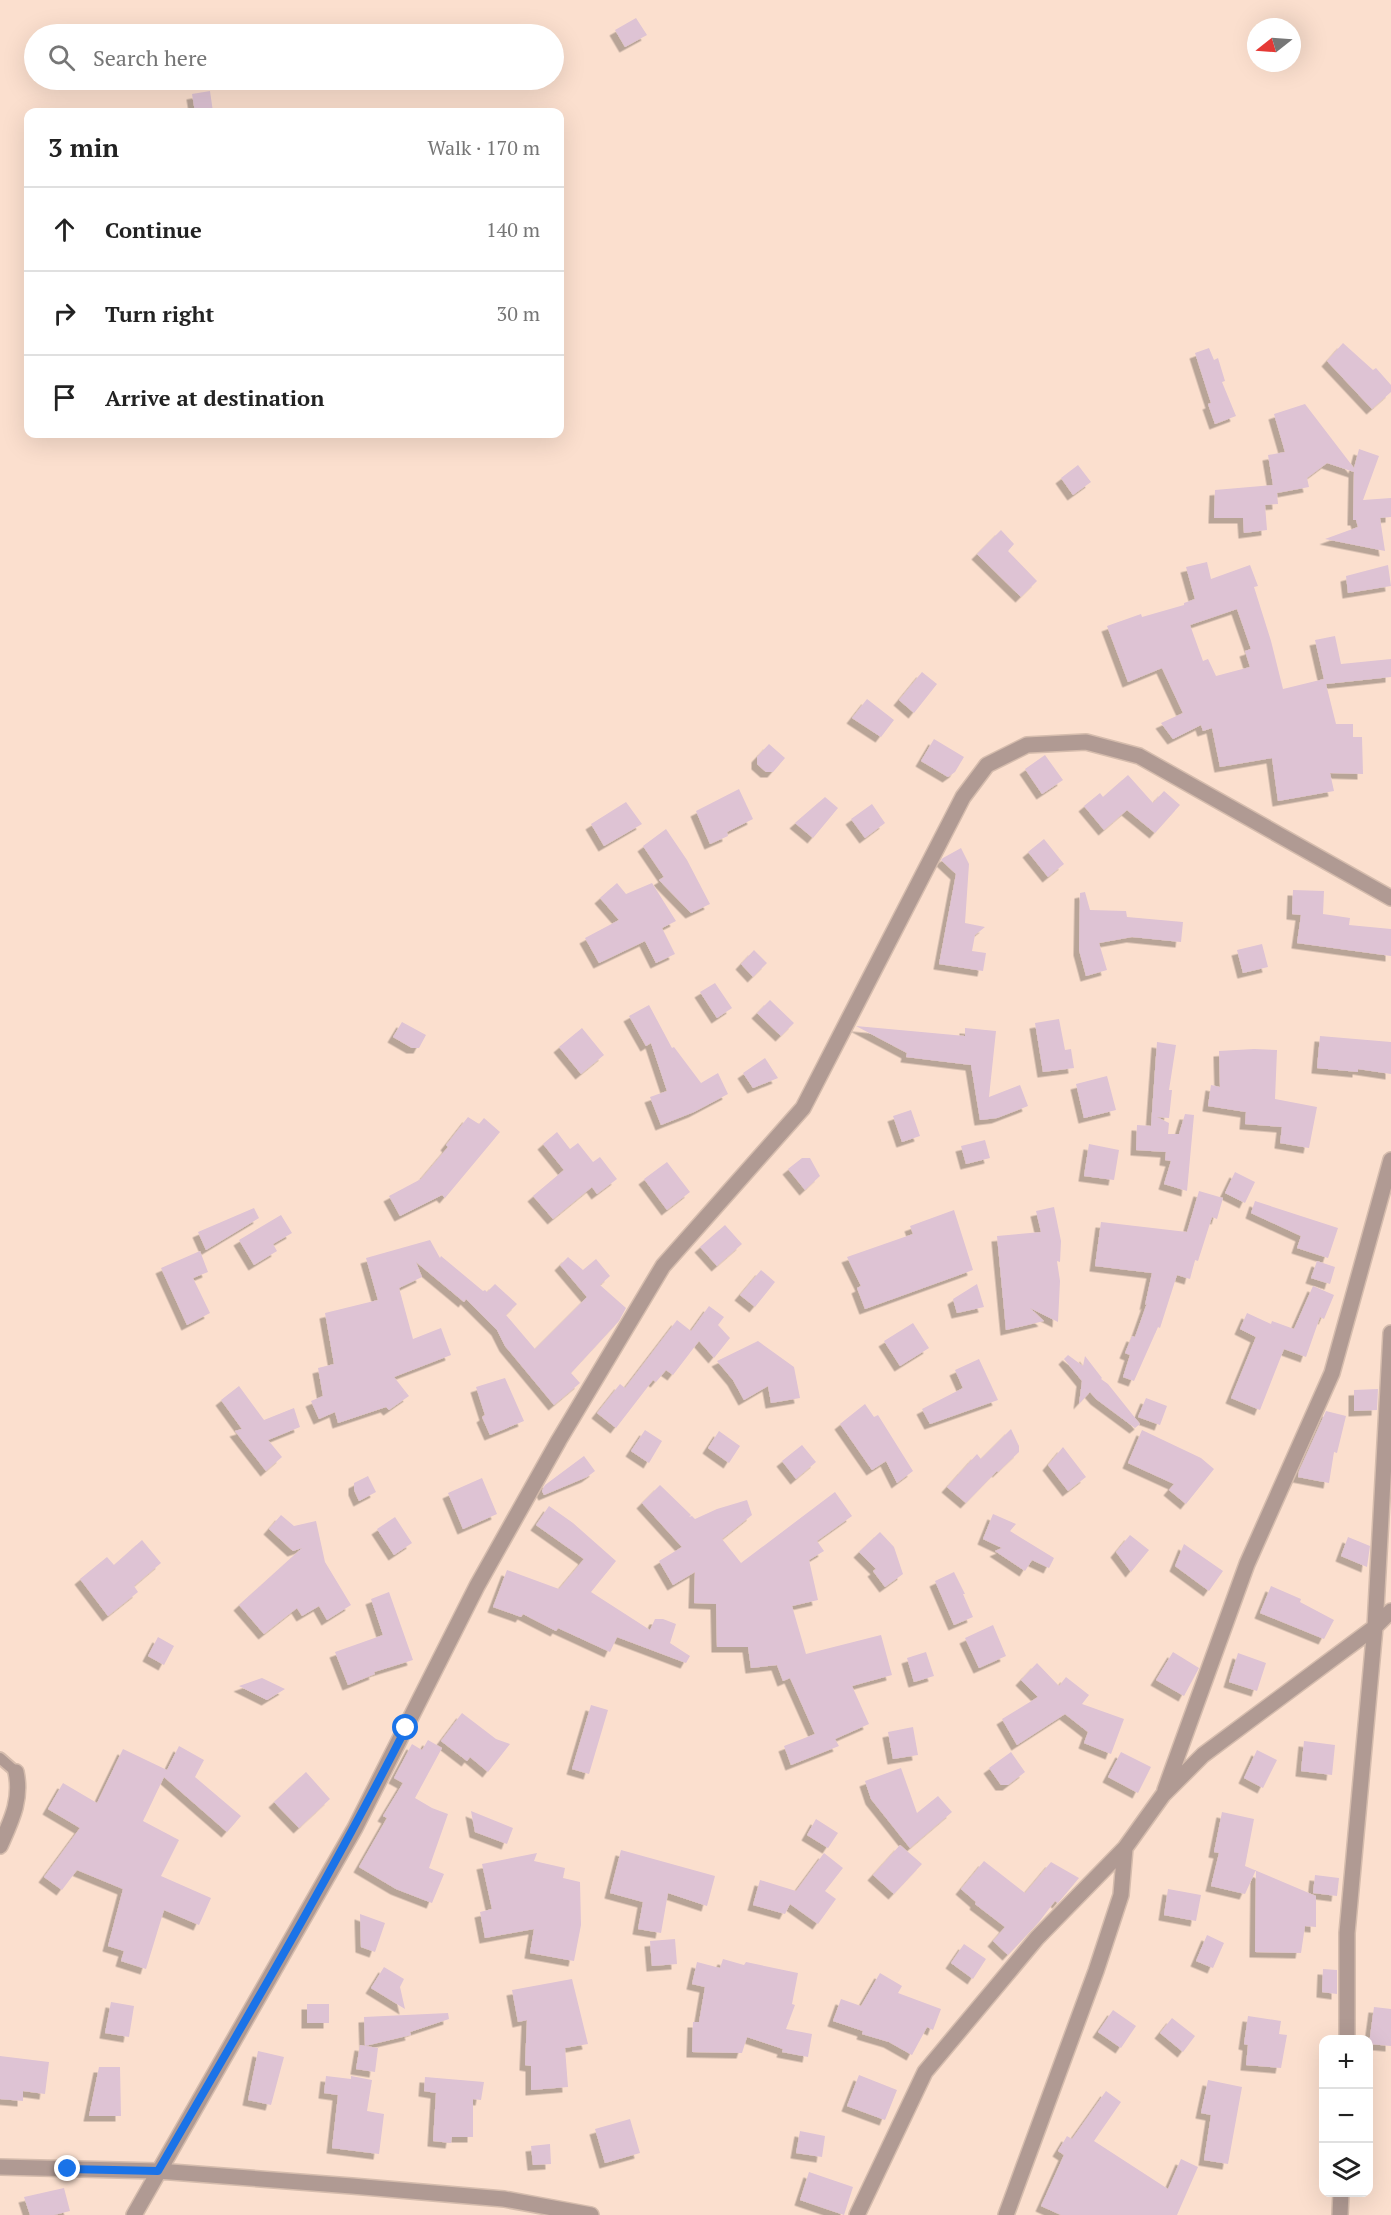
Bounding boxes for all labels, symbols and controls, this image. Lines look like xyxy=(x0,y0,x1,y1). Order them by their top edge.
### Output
north arrow xyxy=(1247,18,1301,72)
search box xyxy=(24,24,564,90)
icon: search xyxy=(45,41,78,74)
text: Search here xyxy=(93,43,207,72)
text: 3 min xyxy=(48,130,119,164)
text: Walk · 170 m xyxy=(428,134,540,161)
icon: ahead xyxy=(48,213,81,246)
text: Continue xyxy=(105,215,202,244)
text: 140 m xyxy=(486,216,540,243)
icon: right xyxy=(48,297,81,330)
text: Turn right xyxy=(105,299,214,328)
text: 30 m xyxy=(497,300,540,327)
icon: arrive xyxy=(48,381,81,414)
text: Arrive at destination xyxy=(105,383,324,412)
route start xyxy=(392,1714,418,1740)
map controls xyxy=(1319,2035,1373,2197)
button: + xyxy=(1319,2035,1373,2089)
button: − xyxy=(1319,2089,1373,2143)
button: layers xyxy=(1319,2143,1373,2197)
route end xyxy=(54,2155,80,2181)

